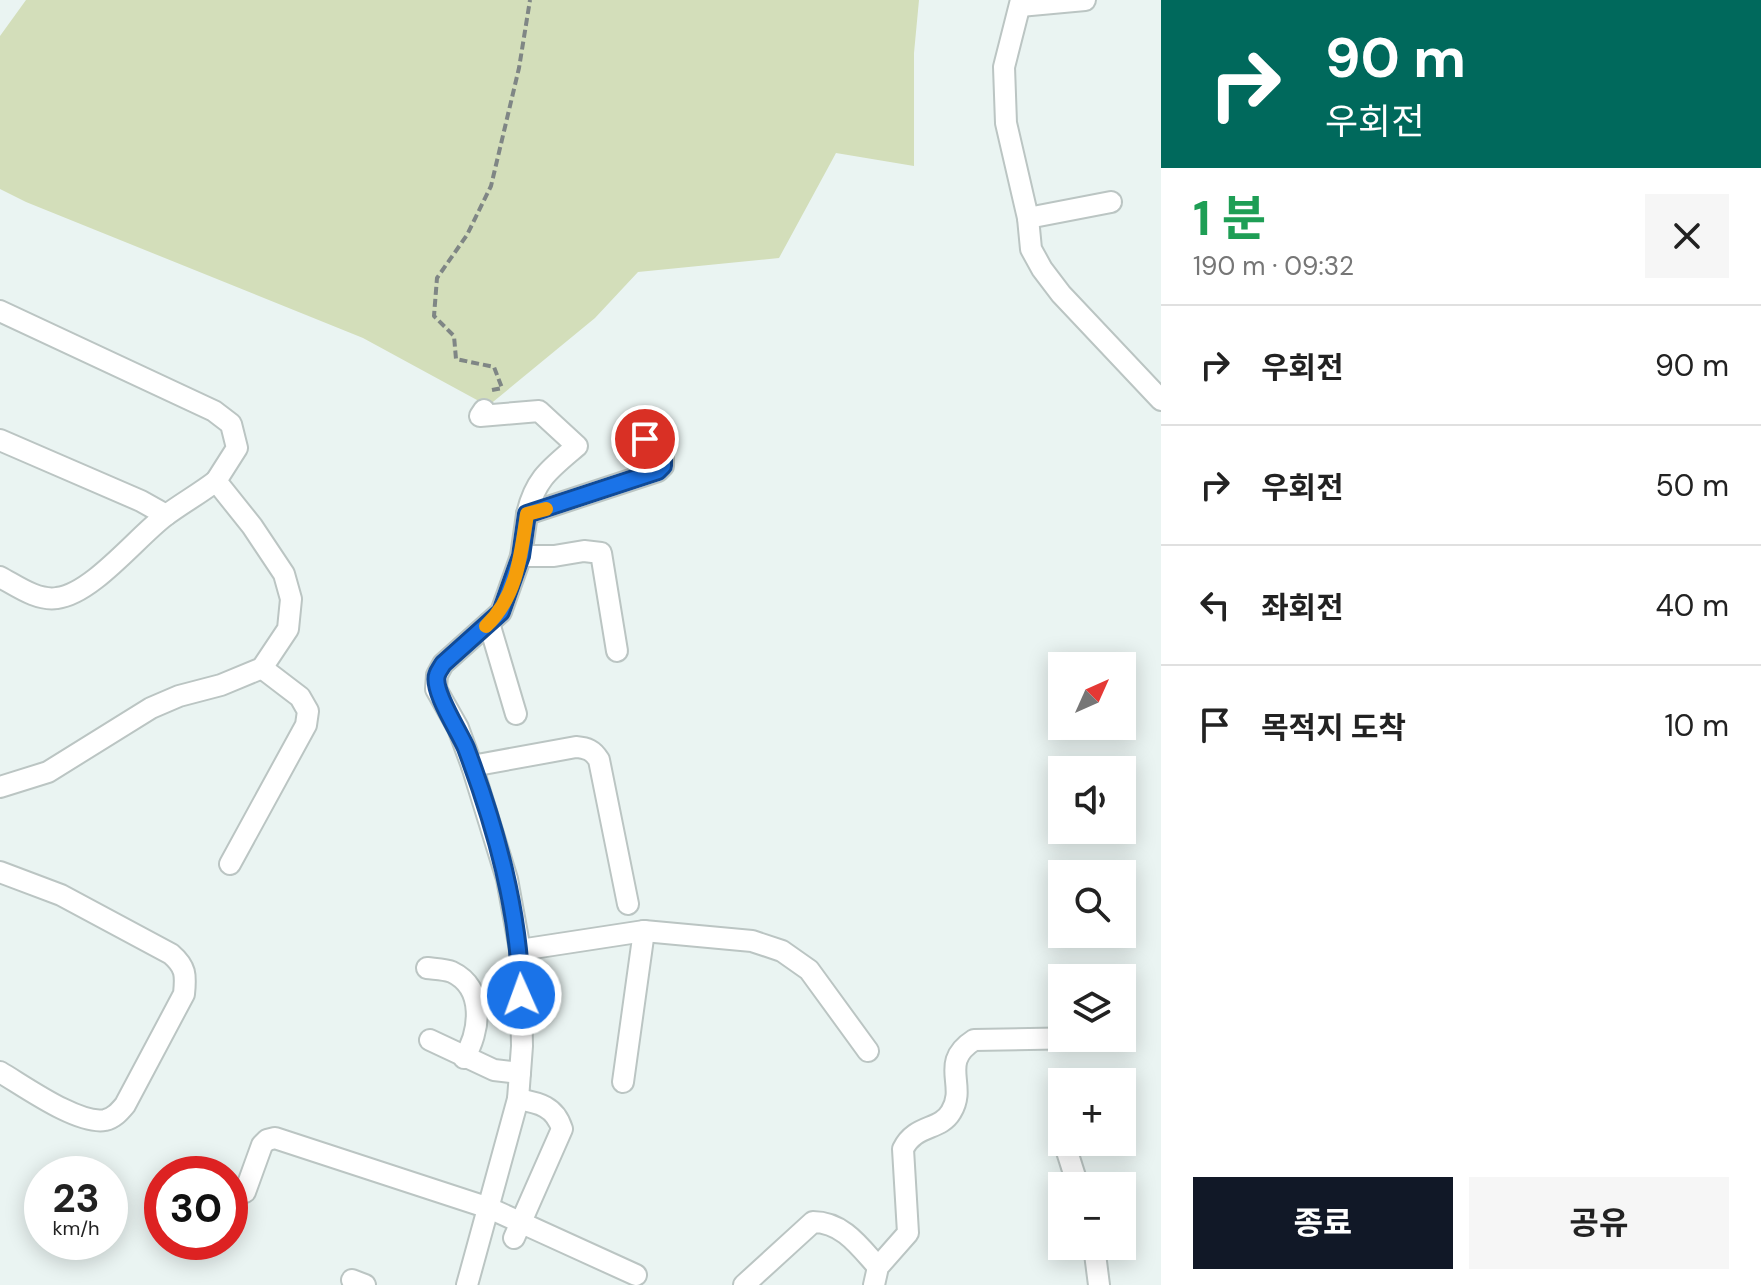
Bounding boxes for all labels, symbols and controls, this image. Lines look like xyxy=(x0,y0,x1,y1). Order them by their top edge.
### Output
text: 90 m xyxy=(1325,21,1466,94)
icon: right xyxy=(1193,32,1297,136)
text: 우회전 xyxy=(1325,98,1424,145)
text: 1 분 xyxy=(1193,187,1266,250)
button: close xyxy=(1645,194,1729,278)
text: 190 m · 09:32 xyxy=(1193,249,1354,283)
icon: right xyxy=(1193,343,1237,387)
text: 90 m xyxy=(1655,346,1729,385)
text: 우회전 xyxy=(1261,348,1344,387)
pin xyxy=(611,405,679,473)
icon: arrive xyxy=(623,417,667,461)
icon: right xyxy=(1193,463,1237,507)
text: 50 m xyxy=(1655,466,1729,505)
text: 우회전 xyxy=(1261,468,1344,507)
icon: left xyxy=(1193,583,1237,627)
text: 40 m xyxy=(1656,586,1729,625)
text: 좌회전 xyxy=(1261,588,1344,627)
north arrow xyxy=(1048,652,1136,740)
map controls xyxy=(1048,652,1136,1260)
icon: arrive xyxy=(1193,703,1237,747)
text: 10 m xyxy=(1664,706,1729,745)
text: 목적지 도착 xyxy=(1261,708,1406,747)
button: sound xyxy=(1048,756,1136,844)
button: search xyxy=(1048,860,1136,948)
position arrow xyxy=(479,953,563,1037)
button: layers xyxy=(1048,964,1136,1052)
button: + xyxy=(1048,1068,1136,1156)
speed limit sign: 30 xyxy=(144,1156,248,1260)
text: 23 xyxy=(52,1172,100,1224)
button: − xyxy=(1048,1172,1136,1260)
button: 종료 xyxy=(1193,1177,1453,1269)
button: 공유 xyxy=(1469,1177,1729,1269)
text: km/h xyxy=(52,1215,100,1241)

